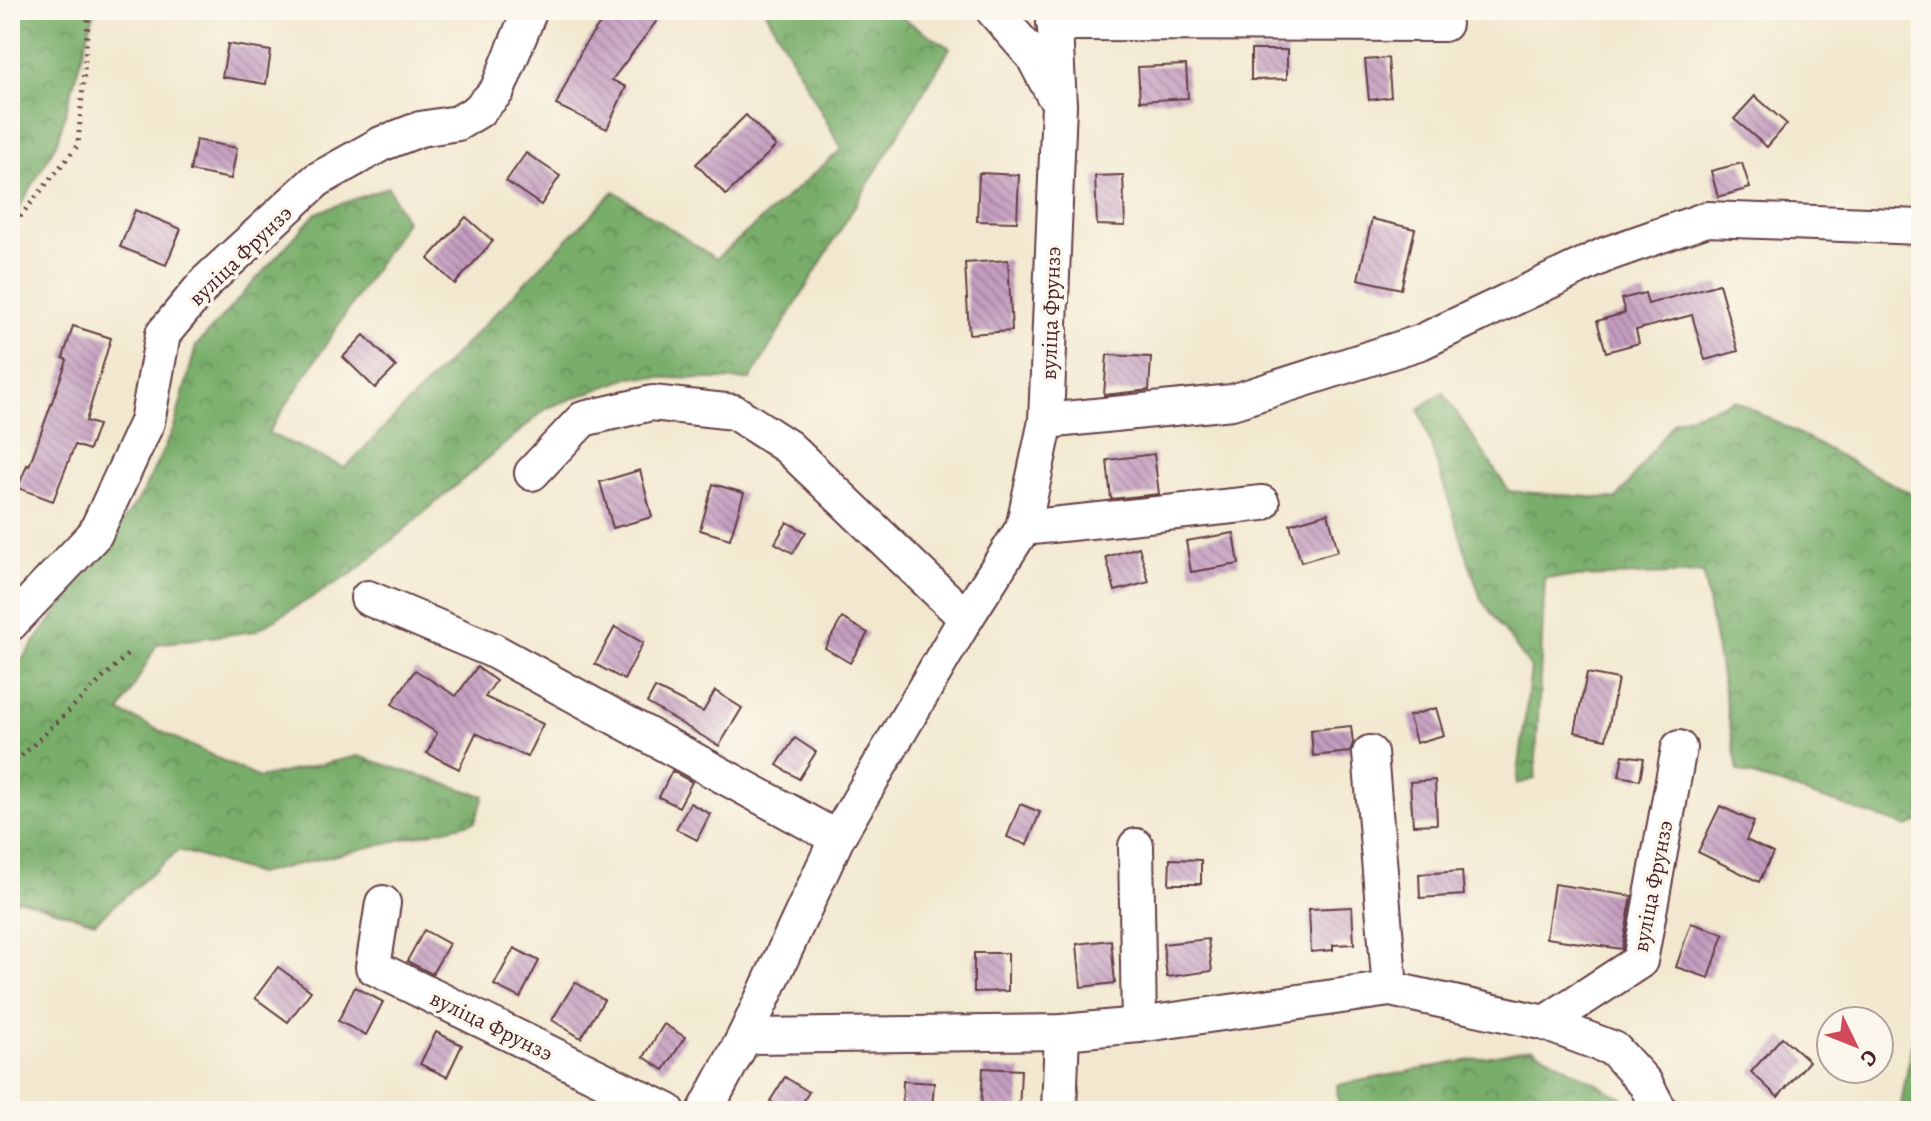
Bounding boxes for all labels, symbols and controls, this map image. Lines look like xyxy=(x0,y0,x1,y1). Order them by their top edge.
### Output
street label: вуліца Фрунзэ xyxy=(182,199,299,313)
street label: вуліца Фрунзэ xyxy=(1034,246,1068,380)
street label: вуліца Фрунзэ xyxy=(1626,818,1680,954)
street label: вуліца Фрунзэ xyxy=(425,983,558,1069)
north arrow xyxy=(1815,1005,1895,1085)
text: С xyxy=(1853,1043,1884,1073)

